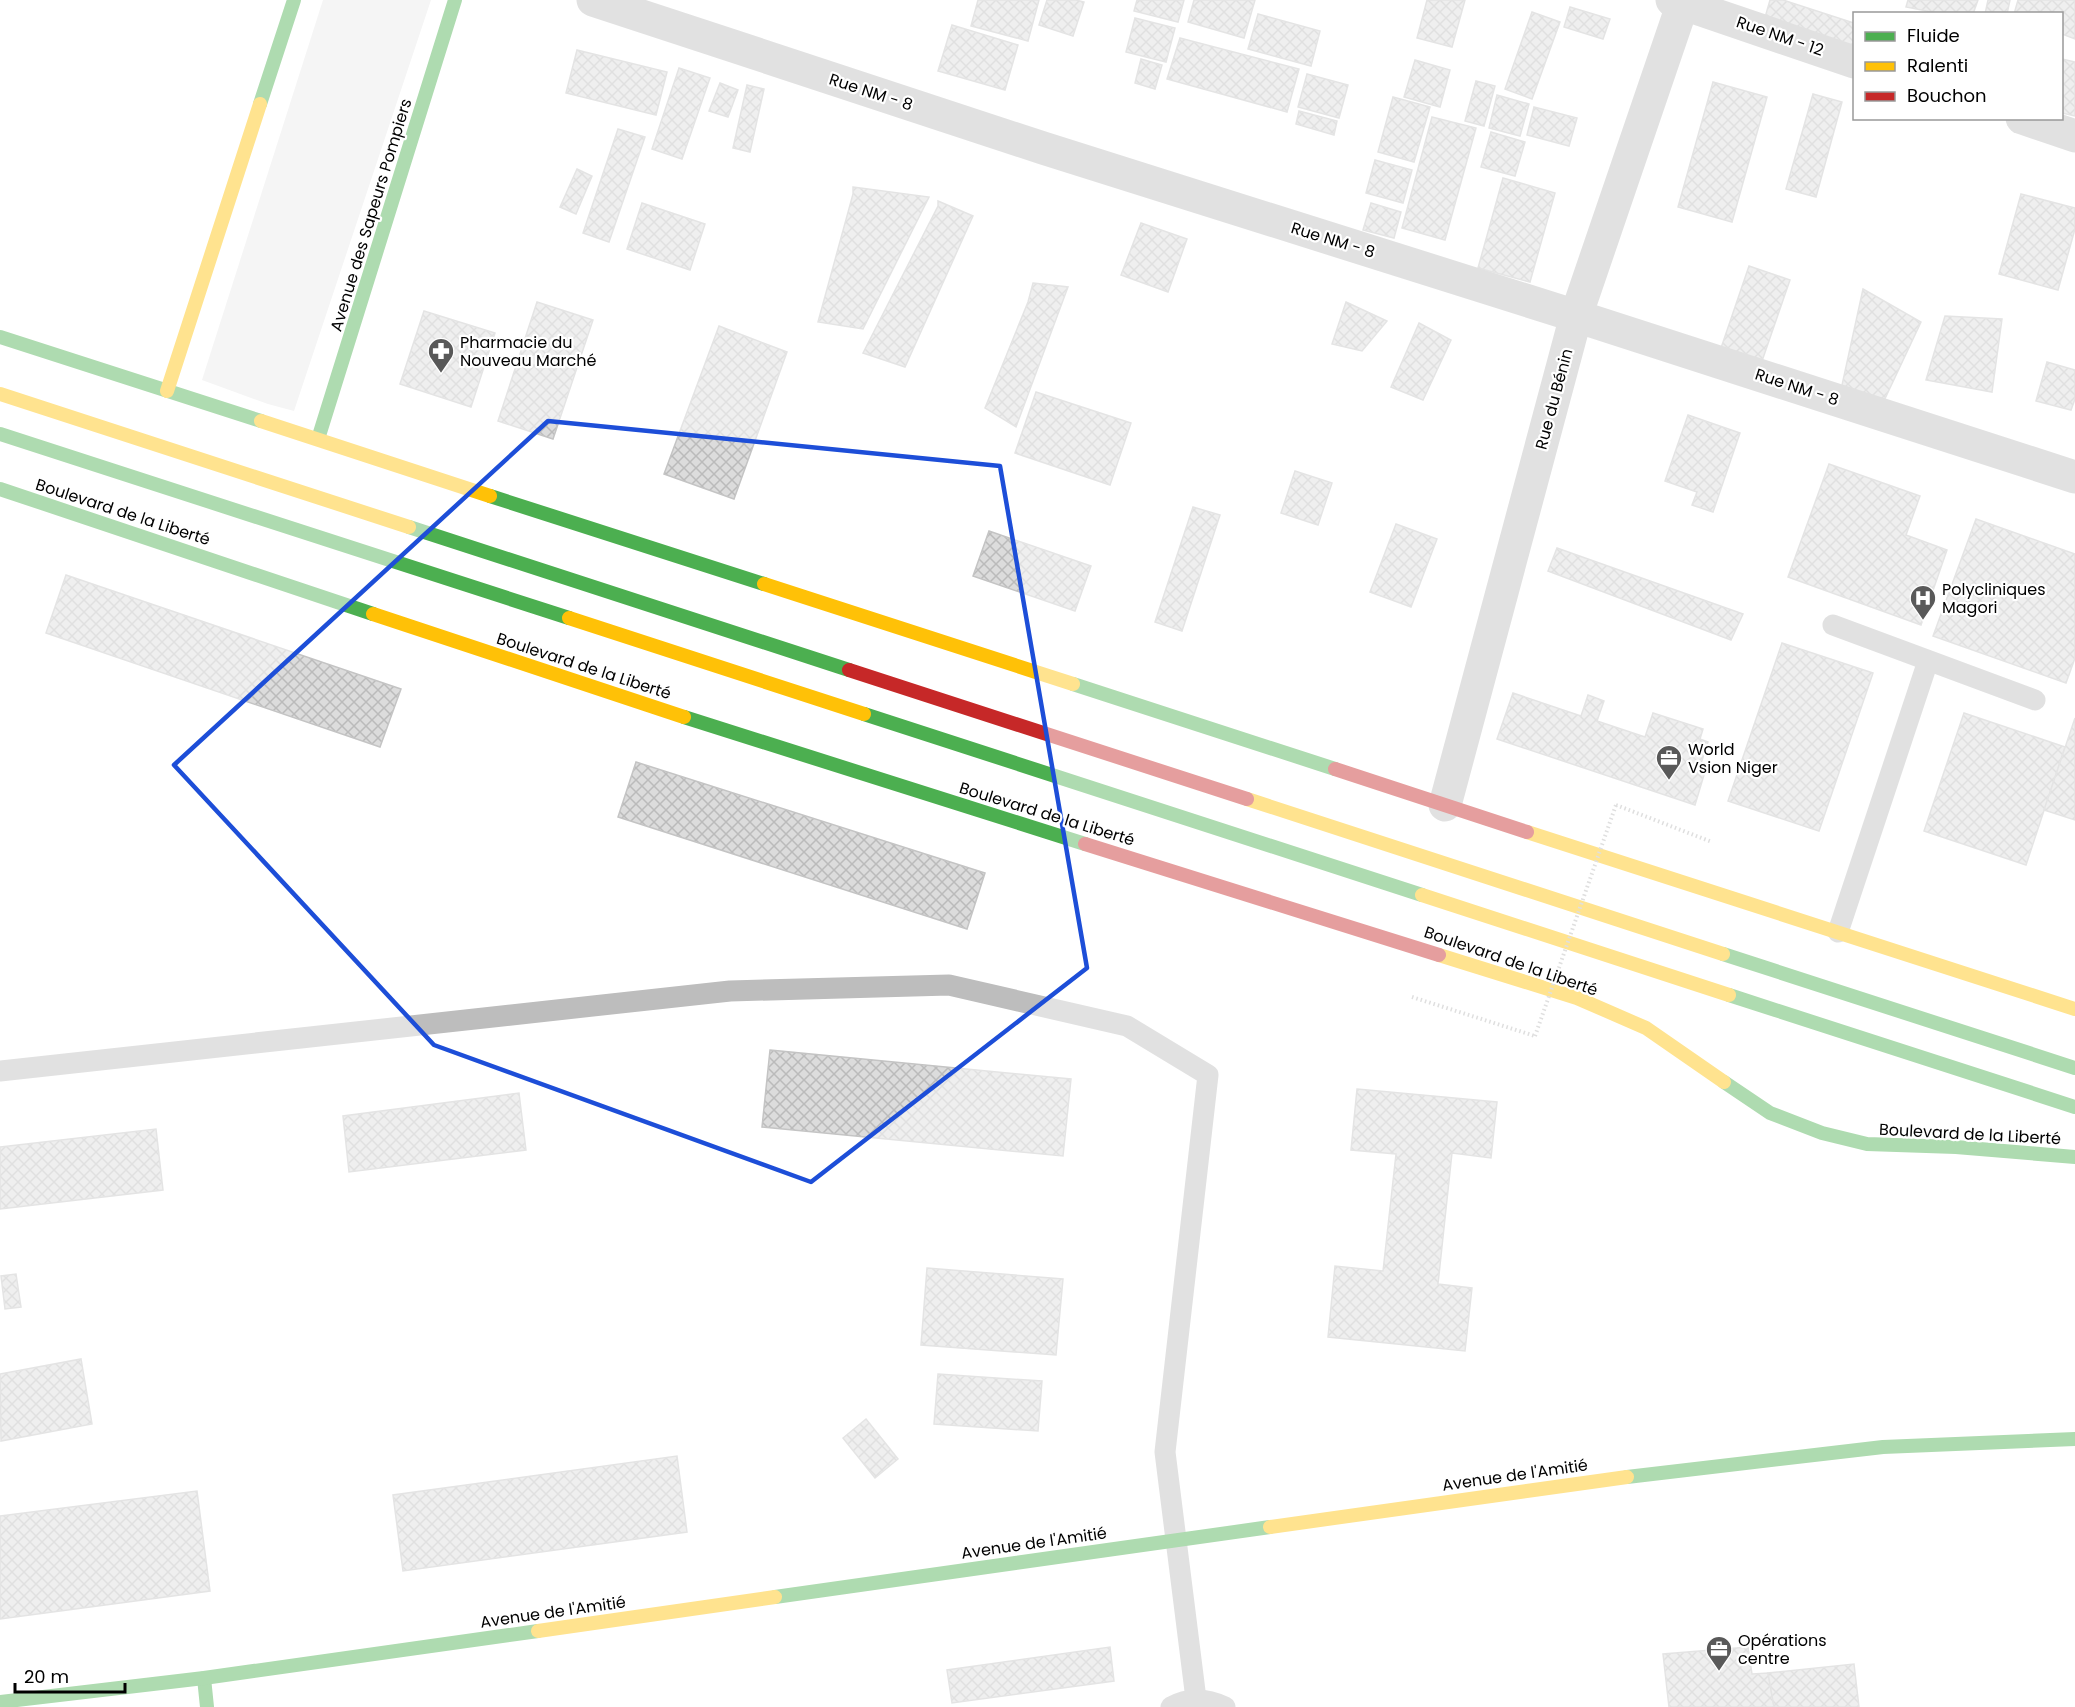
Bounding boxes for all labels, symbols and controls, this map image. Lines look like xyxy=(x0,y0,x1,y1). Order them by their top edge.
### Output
street label: Rue NM - 12 xyxy=(1733,10,1827,62)
legend xyxy=(1853,12,2063,120)
text: Fluide xyxy=(1907,23,1960,48)
text: Ralenti xyxy=(1907,53,1968,78)
street label: Rue NM - 8 xyxy=(826,68,916,116)
text: Bouchon xyxy=(1907,83,1987,108)
street label: Avenue des Sapeurs Pompiers xyxy=(325,96,417,334)
street label: Rue NM - 8 xyxy=(1288,216,1378,264)
place label: Pharmacie du Nouveau Marché xyxy=(460,331,596,372)
pharmacy icon: Pharmacie du Nouveau Marché xyxy=(426,336,456,374)
street label: Rue du Bénin xyxy=(1529,346,1579,452)
street label: Rue NM - 8 xyxy=(1752,363,1842,411)
street label: Boulevard de la Liberté xyxy=(33,473,213,551)
place label: Polycliniques Magori xyxy=(1942,578,2046,619)
hospital icon: Polycliniques Magori xyxy=(1908,583,1938,621)
street label: Boulevard de la Liberté xyxy=(494,627,674,705)
place label: World Vsion Niger xyxy=(1688,738,1778,779)
office icon: World Vsion Niger xyxy=(1654,743,1684,781)
street label: Boulevard de la Liberté xyxy=(956,776,1138,852)
street label: Boulevard de la Liberté xyxy=(1421,920,1601,1002)
street label: Boulevard de la Liberté xyxy=(1878,1118,2062,1150)
street label: Avenue de l'Amitié xyxy=(1441,1453,1589,1497)
street label: Avenue de l'Amitié xyxy=(960,1521,1108,1565)
street label: Avenue de l'Amitié xyxy=(479,1590,627,1634)
place label: Opérations centre xyxy=(1738,1629,1827,1670)
office icon: Opérations centre xyxy=(1704,1634,1734,1672)
scale bar xyxy=(15,1656,124,1694)
text: 20 m xyxy=(24,1664,69,1689)

